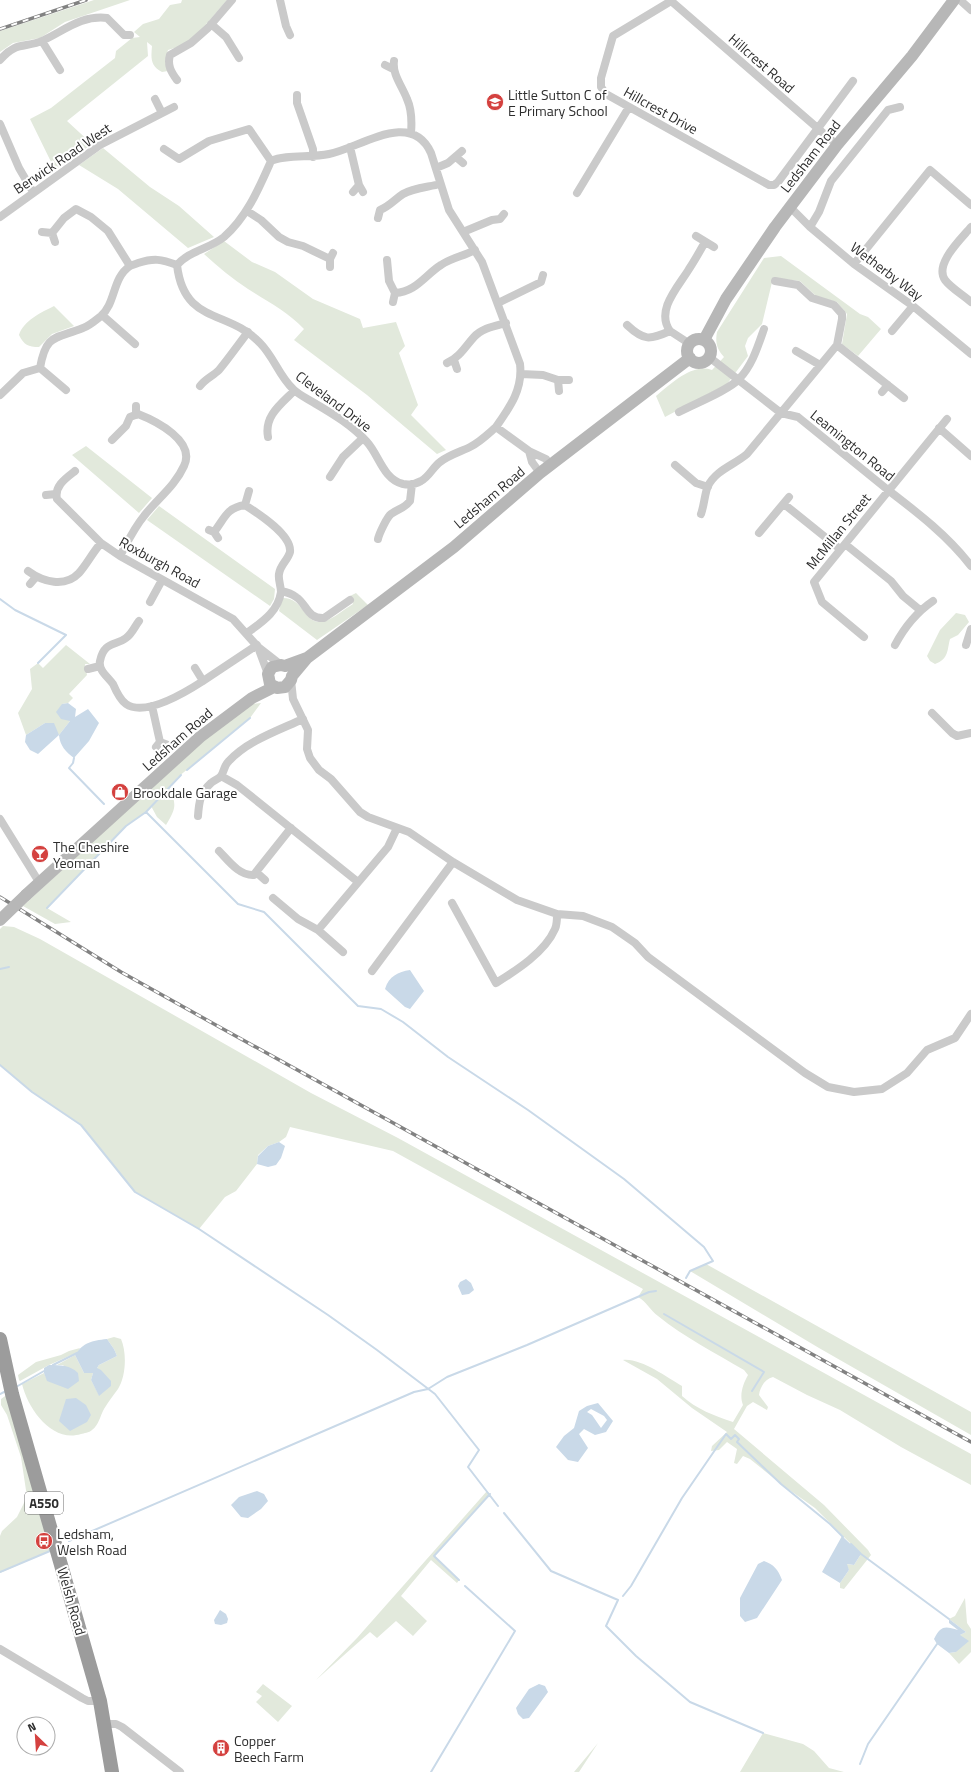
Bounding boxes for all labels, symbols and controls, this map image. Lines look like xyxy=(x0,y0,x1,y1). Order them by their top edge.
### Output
street label: Hillcrest Road xyxy=(724,28,800,98)
street label: Hillcrest Drive xyxy=(620,81,702,139)
place label: Little Sutton C of E Primary School xyxy=(508,84,608,121)
school or university icon: Little Sutton C of E Primary School xyxy=(485,92,505,112)
street label: Ledsham Road xyxy=(775,115,845,197)
street label: Berwick Road West xyxy=(9,117,115,199)
street label: Wetherby Way xyxy=(846,237,928,306)
street label: Cleveland Drive xyxy=(292,365,376,437)
street label: Leamington Road xyxy=(806,404,900,486)
street label: Ledsham Road xyxy=(449,461,529,533)
street label: McMillan Street xyxy=(801,488,875,574)
street label: Roxburgh Road xyxy=(116,531,204,593)
street label: Ledsham Road xyxy=(137,702,217,776)
shop icon: Brookdale Garage xyxy=(110,782,130,802)
place label: Brookdale Garage xyxy=(133,782,237,803)
place label: The Cheshire Yeoman xyxy=(53,836,129,873)
bar icon: The Cheshire Yeoman xyxy=(30,844,50,864)
road number: A550 xyxy=(25,1492,63,1514)
place label: Ledsham, Welsh Road xyxy=(57,1523,127,1560)
bus stop icon: Ledsham, Welsh Road xyxy=(34,1531,54,1551)
street label: Welsh Road xyxy=(52,1565,92,1637)
north arrow xyxy=(16,1716,56,1756)
text: N xyxy=(25,1718,39,1736)
place label: Copper Beech Farm xyxy=(234,1730,304,1767)
building icon: Copper Beech Farm xyxy=(211,1738,231,1758)

